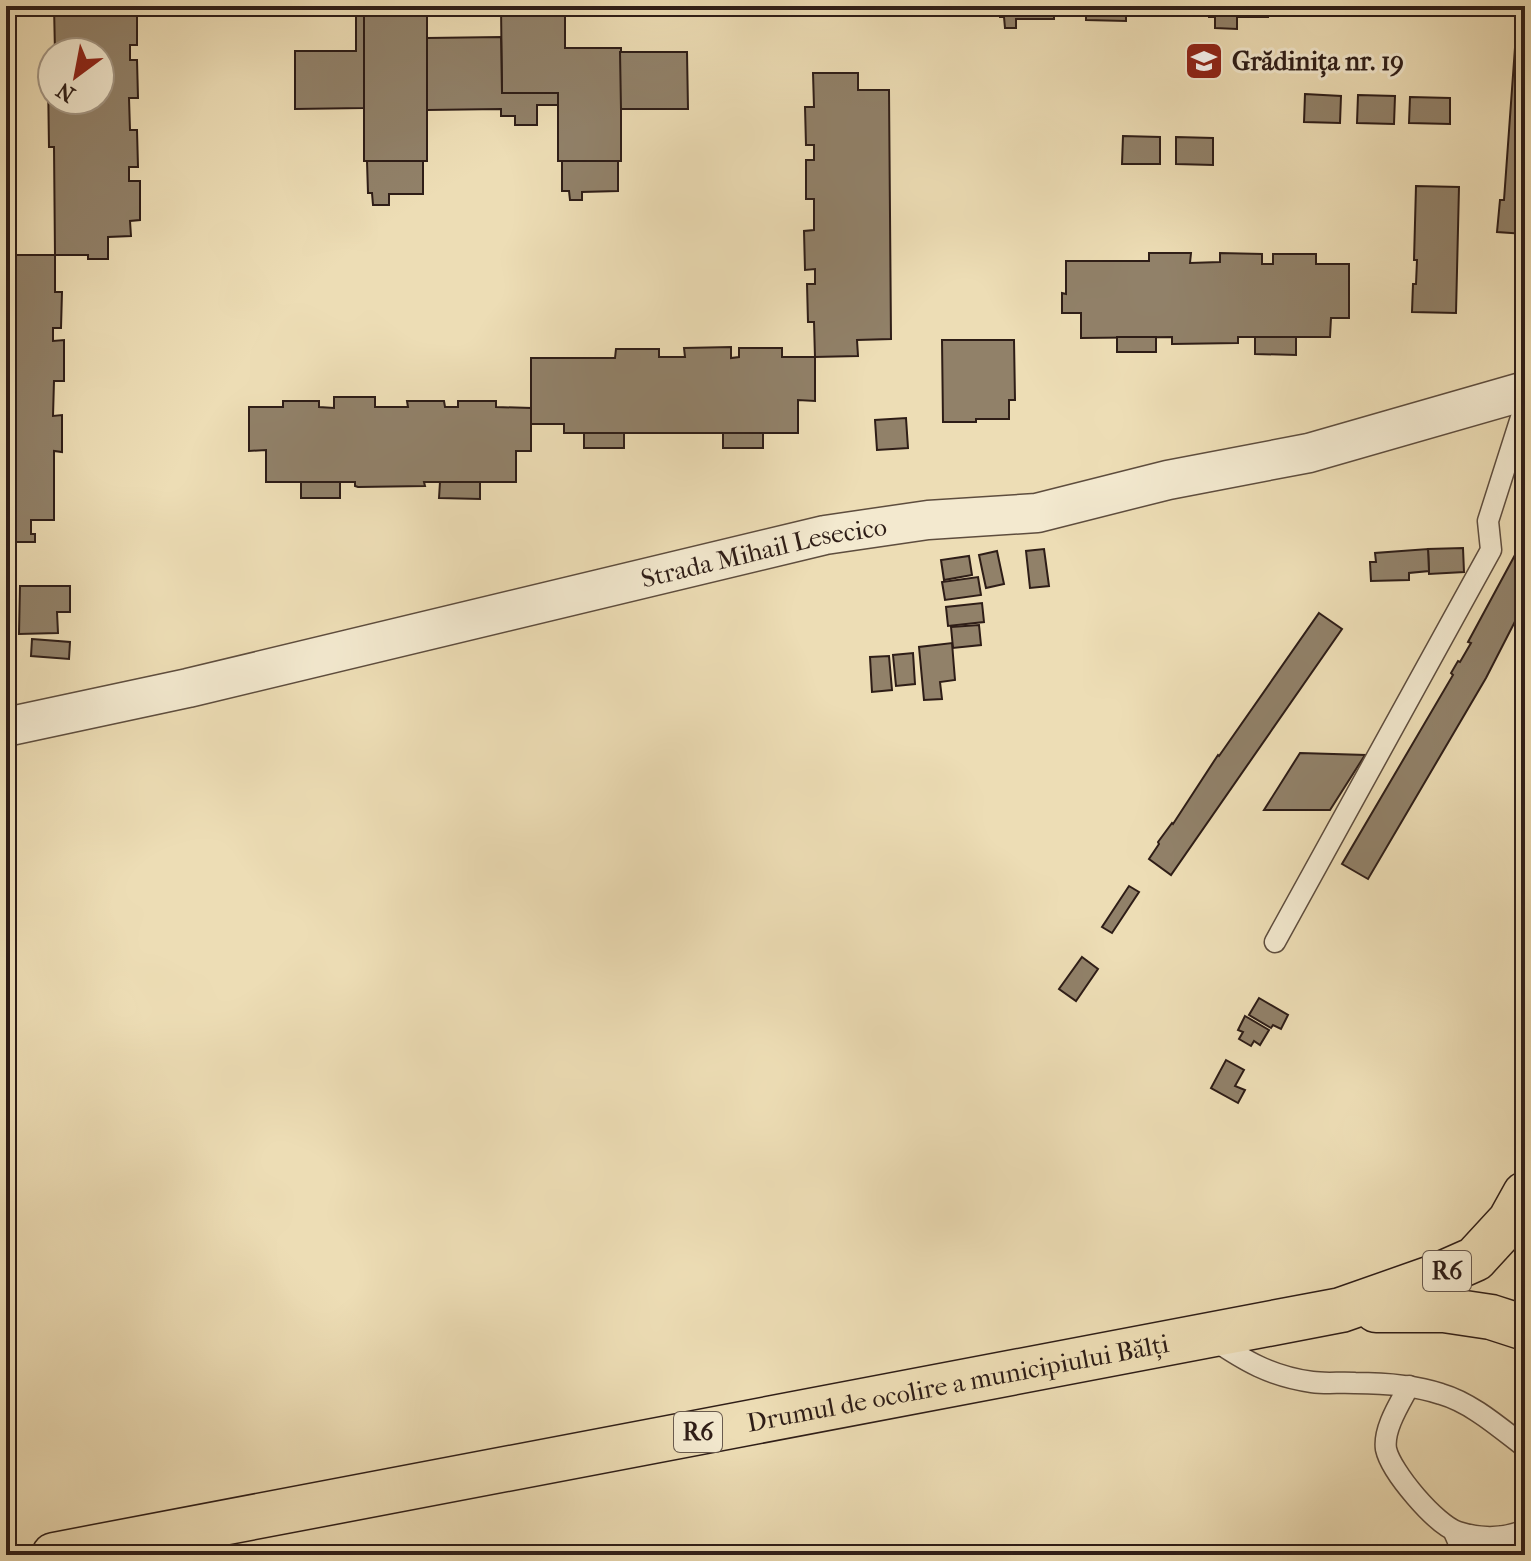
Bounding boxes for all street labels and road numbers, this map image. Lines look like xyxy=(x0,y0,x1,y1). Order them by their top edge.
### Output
street label: Strada Mihail Lesecico xyxy=(638,511,889,595)
road number: R6 xyxy=(1423,1251,1471,1291)
street label: Drumul de ocolire a municipiului Bălți xyxy=(744,1328,1172,1439)
road number: R6 xyxy=(674,1412,722,1452)

